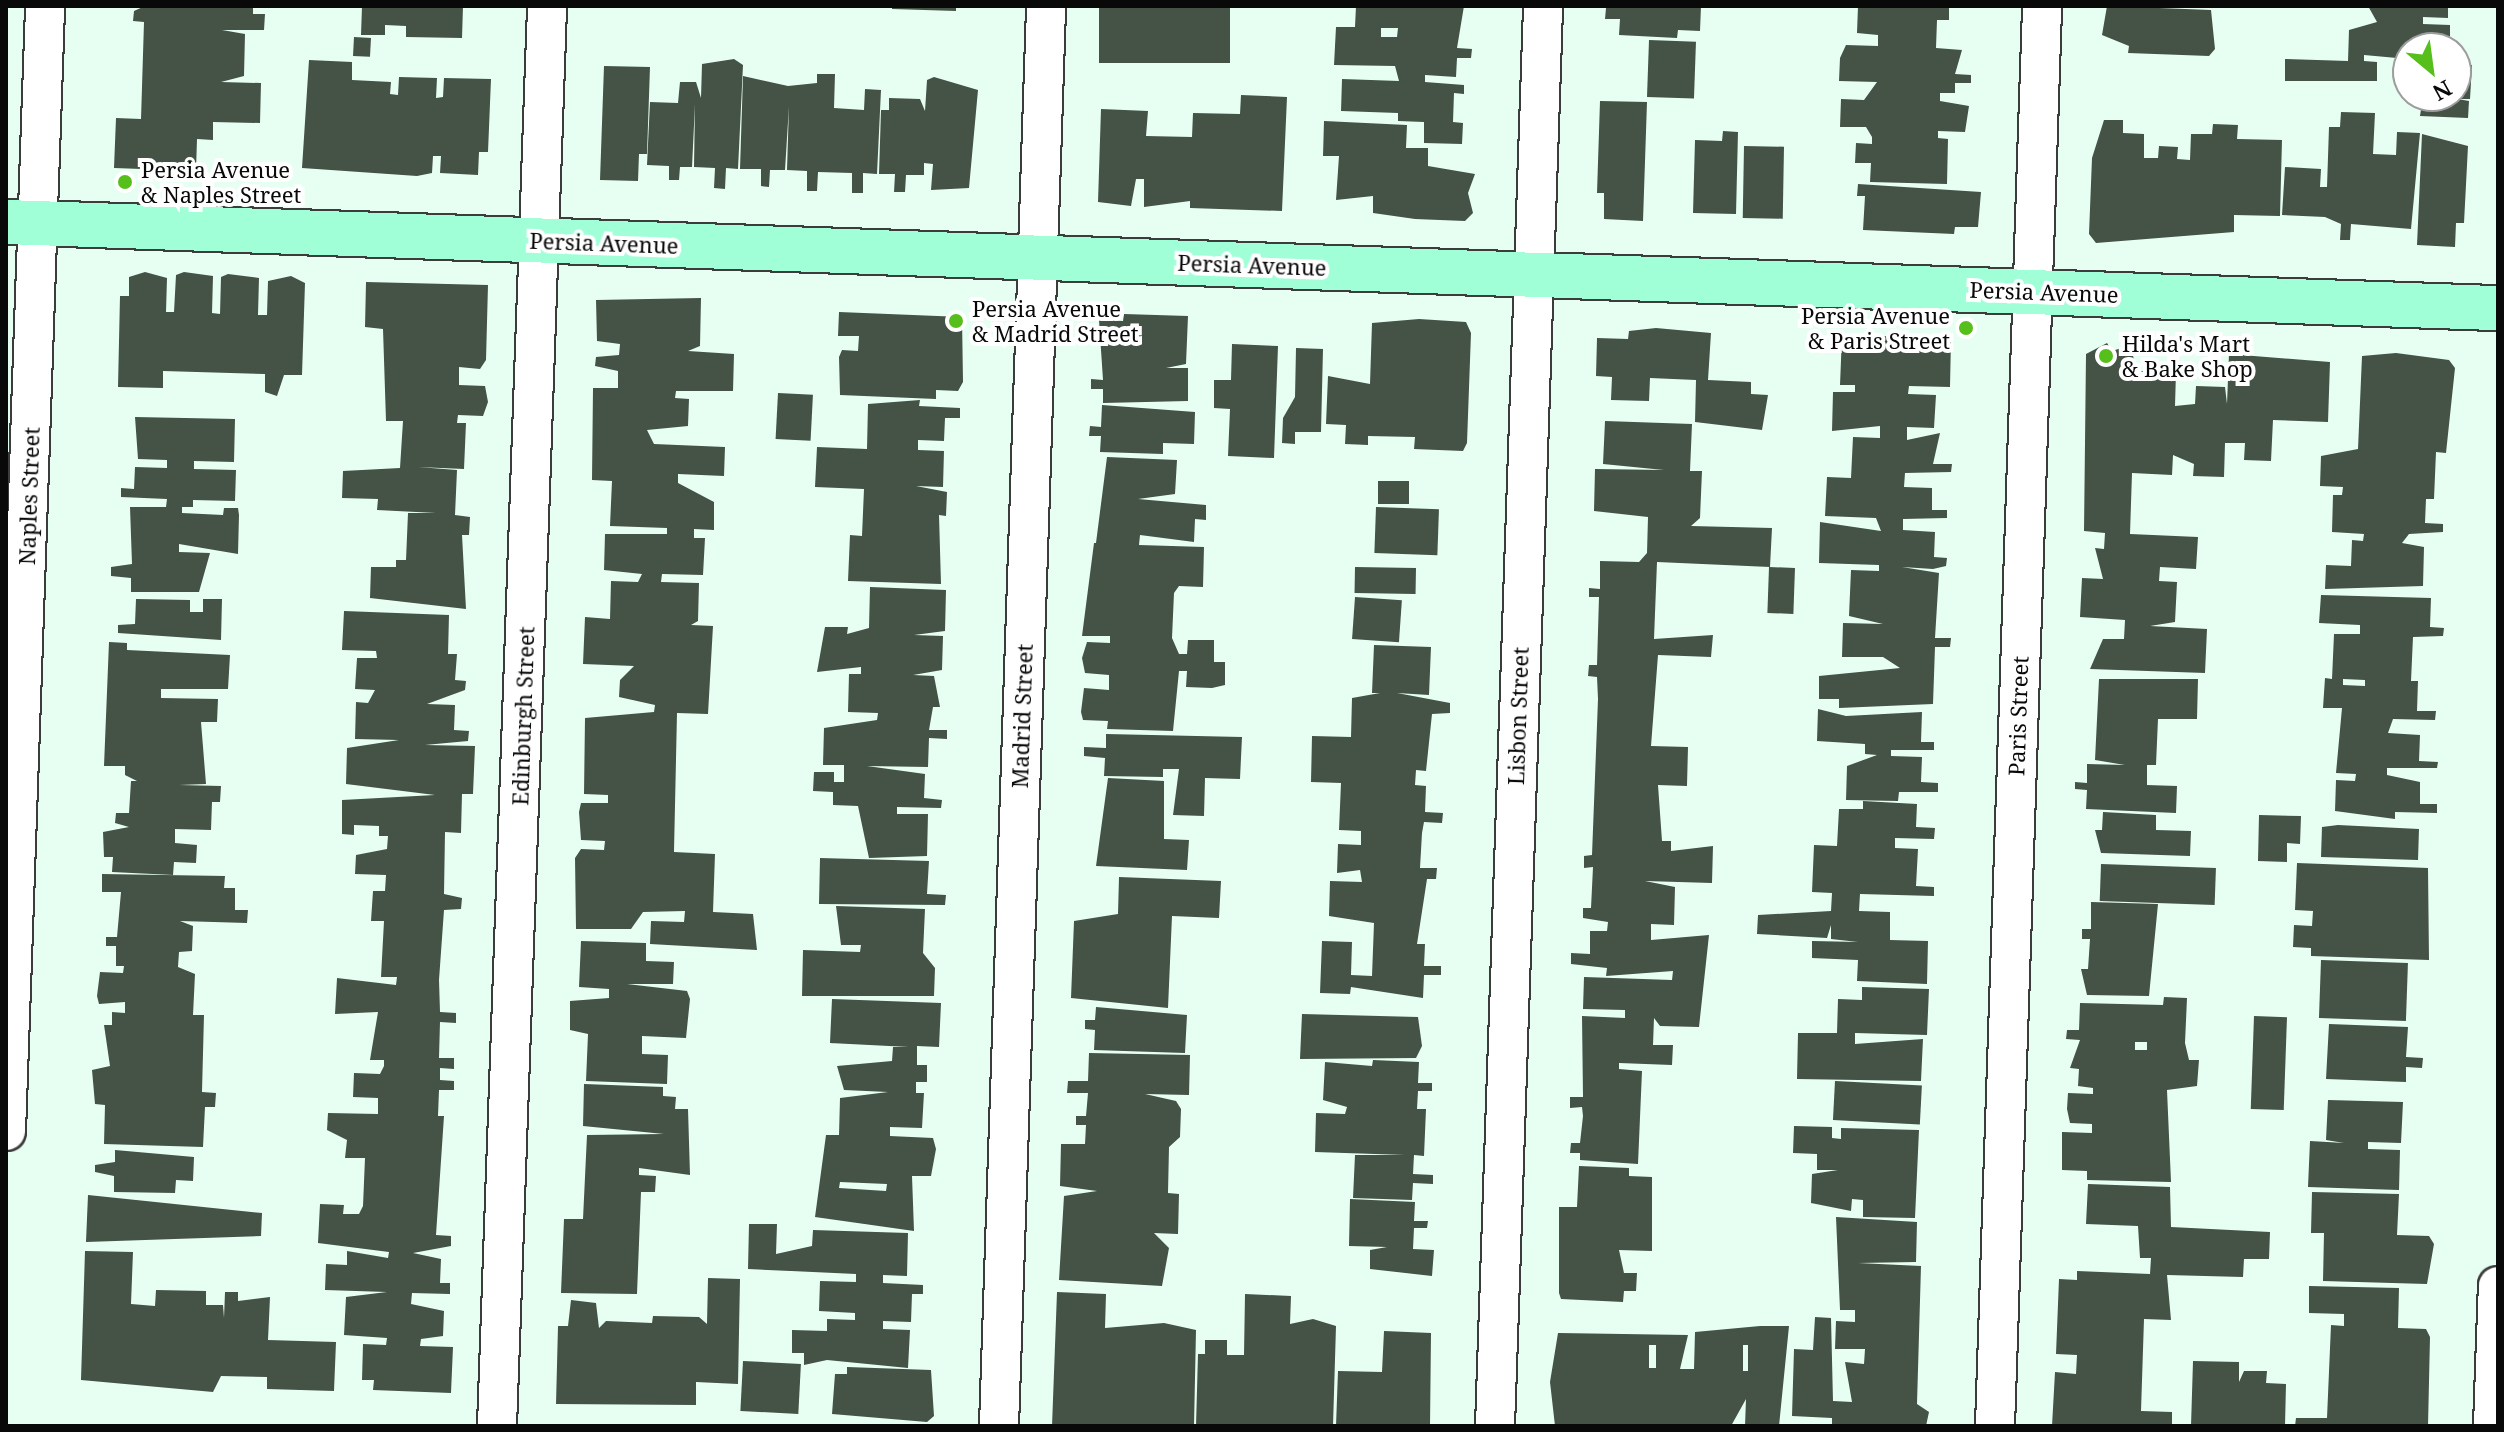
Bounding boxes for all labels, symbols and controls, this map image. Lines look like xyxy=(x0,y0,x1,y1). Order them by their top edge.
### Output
north arrow xyxy=(2392,32,2472,112)
text: N xyxy=(2428,74,2458,109)
place label: Persia Avenue & Naples Street xyxy=(141,156,301,208)
marker: Persia Avenue & Naples Street xyxy=(116,173,134,191)
street label: Persia Avenue xyxy=(529,227,679,259)
street label: Persia Avenue xyxy=(1177,249,1327,281)
street label: Persia Avenue xyxy=(1969,276,2119,308)
place label: Persia Avenue & Madrid Street xyxy=(972,295,1139,346)
place label: Persia Avenue & Paris Street xyxy=(1801,302,1950,354)
marker: Persia Avenue & Madrid Street xyxy=(947,312,965,330)
marker: Persia Avenue & Paris Street xyxy=(1957,319,1975,337)
place label: Hilda's Mart & Bake Shop xyxy=(2122,330,2253,382)
marker: Hilda's Mart & Bake Shop xyxy=(2097,347,2115,365)
street label: Naples Street xyxy=(13,426,45,566)
street label: Edinburgh Street xyxy=(507,626,539,806)
street label: Madrid Street xyxy=(1006,643,1038,789)
street label: Lisbon Street xyxy=(1502,647,1534,785)
street label: Paris Street xyxy=(2003,656,2033,776)

